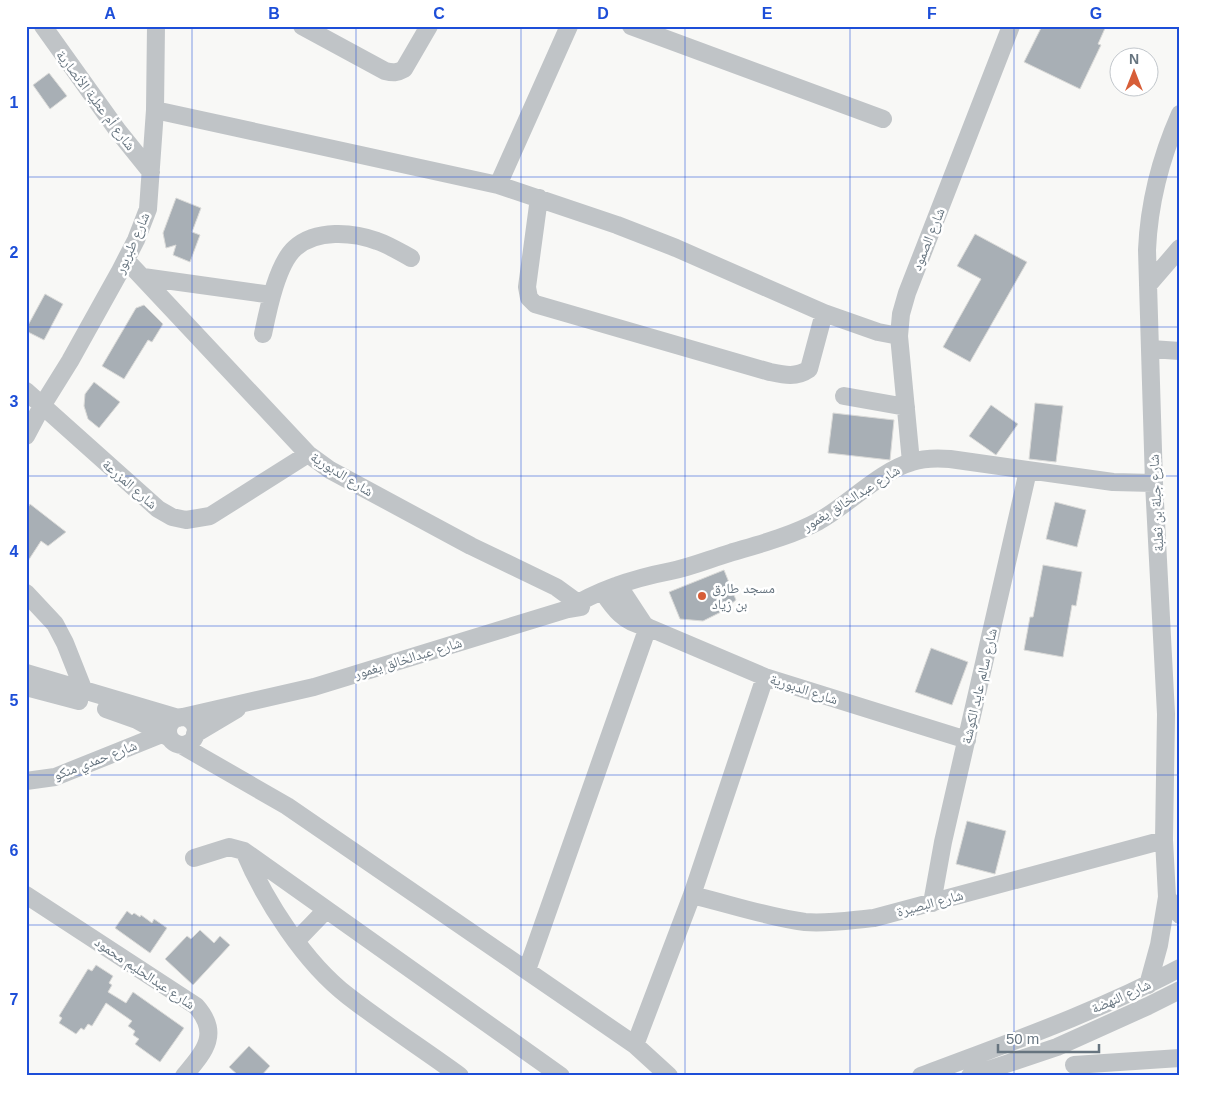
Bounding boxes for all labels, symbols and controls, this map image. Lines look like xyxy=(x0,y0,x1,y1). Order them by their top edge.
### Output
text: A xyxy=(104,5,116,22)
text: B xyxy=(268,5,280,22)
text: C xyxy=(433,5,445,22)
text: D xyxy=(597,5,609,22)
text: E xyxy=(762,5,773,22)
text: F xyxy=(927,5,937,22)
text: G xyxy=(1090,5,1102,22)
street label: شارع أم عطية الأنصارية xyxy=(52,47,139,154)
north arrow xyxy=(1108,48,1158,98)
text: N xyxy=(1129,51,1139,67)
text: 1 xyxy=(10,94,19,111)
street label: شارع الصمود xyxy=(908,205,950,273)
street label: شارع طبربور xyxy=(111,210,154,278)
text: 2 xyxy=(10,244,19,261)
text: 3 xyxy=(10,393,19,410)
street label: شارع الدبورية xyxy=(307,449,376,501)
street label: شارع جبلة بن ثعلبة xyxy=(1145,454,1169,552)
street label: شارع المزرعة xyxy=(98,456,161,514)
street label: شارع عبدالخالق يغمور xyxy=(799,462,904,537)
text: 4 xyxy=(10,543,19,560)
place label: مسجد طارق بن زياد xyxy=(712,580,775,613)
marker: مسجد طارق بن زياد xyxy=(696,590,708,602)
street label: شارع سالم عايد الكوشة xyxy=(958,627,1002,746)
street label: شارع عبدالخالق يغمور xyxy=(351,634,464,684)
street label: شارع الدبورية xyxy=(767,671,840,709)
text: 5 xyxy=(10,692,19,709)
street label: شارع حمدي منكو xyxy=(51,737,140,787)
text: 6 xyxy=(10,842,19,859)
street label: شارع البصيرة xyxy=(895,886,966,921)
street label: شارع عبدالحليم محمود xyxy=(91,934,198,1014)
street label: شارع النهضة xyxy=(1089,976,1154,1018)
text: 7 xyxy=(10,991,19,1008)
scale bar xyxy=(998,1022,1100,1054)
text: 50 m xyxy=(1006,1030,1039,1047)

